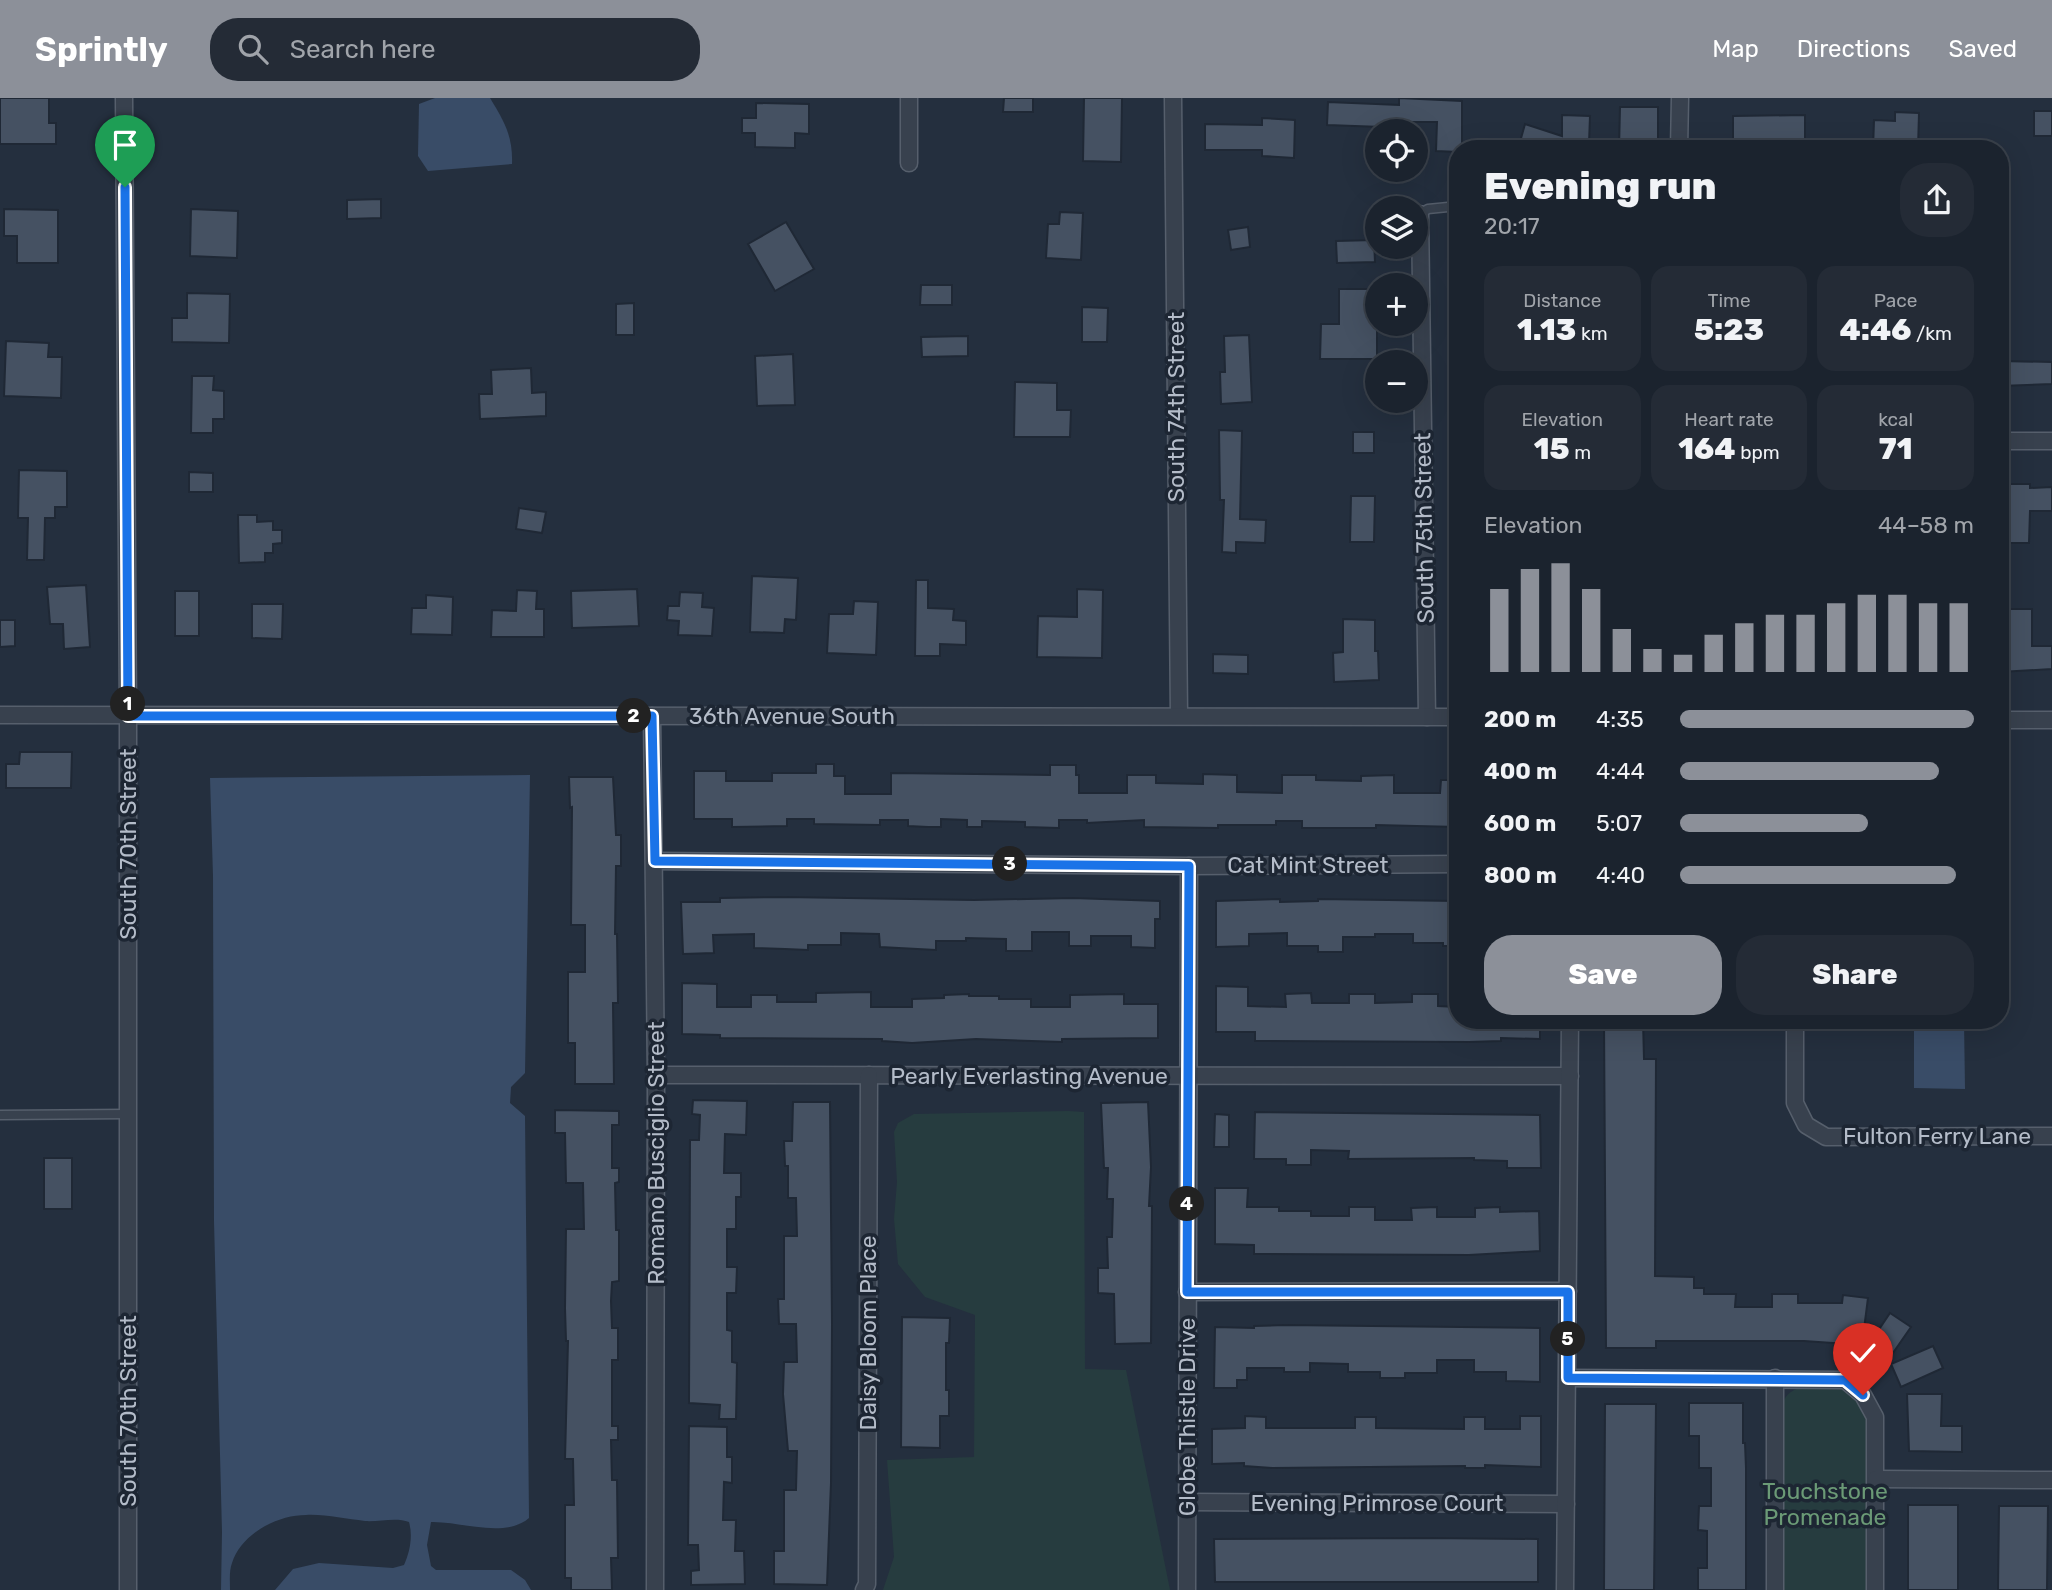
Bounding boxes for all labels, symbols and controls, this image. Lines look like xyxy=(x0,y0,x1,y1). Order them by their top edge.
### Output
search box xyxy=(210,18,700,81)
text: Sprintly xyxy=(35,30,168,69)
icon: search xyxy=(234,30,272,68)
text: Search here xyxy=(290,34,436,65)
text: Map xyxy=(1712,35,1759,63)
text: Directions xyxy=(1797,35,1910,63)
text: Saved xyxy=(1948,35,2017,63)
pin xyxy=(95,115,155,187)
map controls xyxy=(1365,119,1428,413)
button: locate xyxy=(1365,119,1428,182)
icon: arrive xyxy=(106,126,144,164)
text: Evening run xyxy=(1484,163,1717,209)
button: share xyxy=(1900,163,1974,237)
button: layers xyxy=(1365,196,1428,259)
text: 20:17 xyxy=(1484,212,1540,240)
button: + xyxy=(1365,273,1428,336)
text: Distance xyxy=(1523,289,1601,312)
text: Time xyxy=(1707,289,1751,312)
text: Pace xyxy=(1874,289,1917,312)
street label: South 74th Street xyxy=(1162,312,1190,502)
text: 1.13 xyxy=(1517,312,1576,348)
text: 5:23 xyxy=(1694,312,1764,348)
text: 4:46 xyxy=(1839,312,1911,348)
text: km xyxy=(1576,322,1608,345)
text: /km xyxy=(1911,322,1952,345)
button: − xyxy=(1365,350,1428,413)
text: Elevation xyxy=(1522,408,1603,431)
text: Heart rate xyxy=(1684,408,1774,431)
text: kcal xyxy=(1878,408,1913,431)
text: 15 xyxy=(1534,431,1569,467)
text: 164 xyxy=(1678,431,1736,467)
text: 71 xyxy=(1879,431,1913,467)
street label: South 75th Street xyxy=(1408,432,1440,624)
text: m xyxy=(1569,441,1591,464)
text: bpm xyxy=(1736,441,1780,464)
text: Elevation xyxy=(1484,511,1583,539)
text: 44–58 m xyxy=(1878,511,1974,539)
pin: 1 xyxy=(110,686,146,722)
text: 1 xyxy=(123,692,132,715)
pin: 2 xyxy=(616,698,652,734)
street label: 36th Avenue South xyxy=(689,702,895,730)
text: 2 xyxy=(627,704,640,727)
text: 200 m xyxy=(1484,705,1556,733)
text: 4:35 xyxy=(1596,705,1644,733)
street label: South 70th Street xyxy=(114,748,142,940)
text: 400 m xyxy=(1484,757,1557,785)
text: 4:44 xyxy=(1596,757,1645,785)
text: 600 m xyxy=(1484,809,1556,837)
text: 5:07 xyxy=(1596,809,1642,837)
pin: 3 xyxy=(992,846,1028,882)
street label: Cat Mint Street xyxy=(1227,851,1389,879)
text: 3 xyxy=(1003,852,1016,875)
text: 800 m xyxy=(1484,861,1557,889)
text: 4:40 xyxy=(1596,861,1645,889)
button: Save xyxy=(1484,935,1722,1015)
button: Share xyxy=(1736,935,1974,1015)
street label: Romano Busciglio Street xyxy=(642,1021,670,1285)
street label: Pearly Everlasting Avenue xyxy=(890,1062,1168,1090)
street label: Fulton Ferry Lane xyxy=(1843,1122,2031,1150)
pin: 4 xyxy=(1170,1186,1204,1222)
text: 4 xyxy=(1180,1192,1193,1215)
street label: Daisy Bloom Place xyxy=(854,1235,882,1431)
street label: South 70th Street xyxy=(114,1315,142,1507)
street label: Globe Thistle Drive xyxy=(1173,1318,1201,1516)
pin: 5 xyxy=(1550,1322,1586,1356)
pin xyxy=(1833,1323,1893,1395)
text: 5 xyxy=(1561,1327,1574,1350)
icon: check xyxy=(1844,1334,1882,1372)
park label: Touchstone Promenade xyxy=(1762,1477,1888,1531)
street label: Evening Primrose Court xyxy=(1250,1489,1504,1517)

